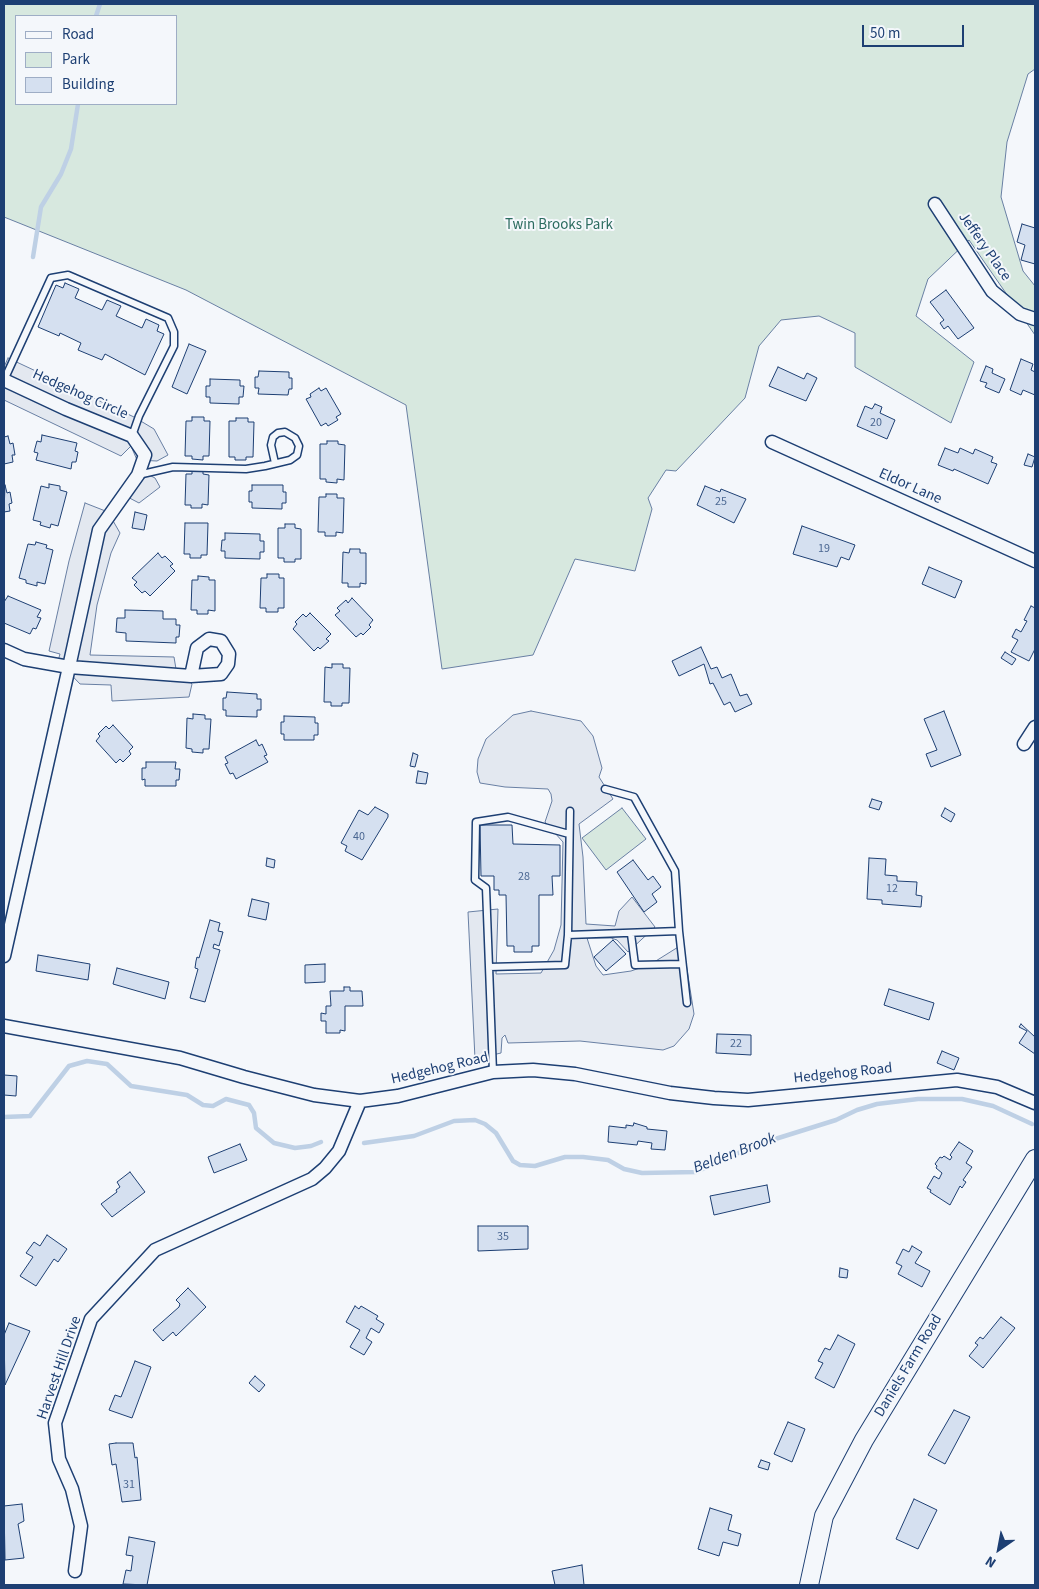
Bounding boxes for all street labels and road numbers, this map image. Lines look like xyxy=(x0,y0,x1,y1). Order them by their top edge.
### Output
street label: Jeffery Place xyxy=(954,209,1014,285)
street label: Hedgehog Circle xyxy=(29,366,131,424)
street label: Eldor Lane xyxy=(876,465,944,509)
street label: Hedgehog Road xyxy=(390,1049,490,1089)
street label: Hedgehog Road xyxy=(793,1060,893,1088)
street label: Daniels Farm Road xyxy=(871,1311,947,1421)
street label: Harvest Hill Drive xyxy=(34,1314,86,1422)

